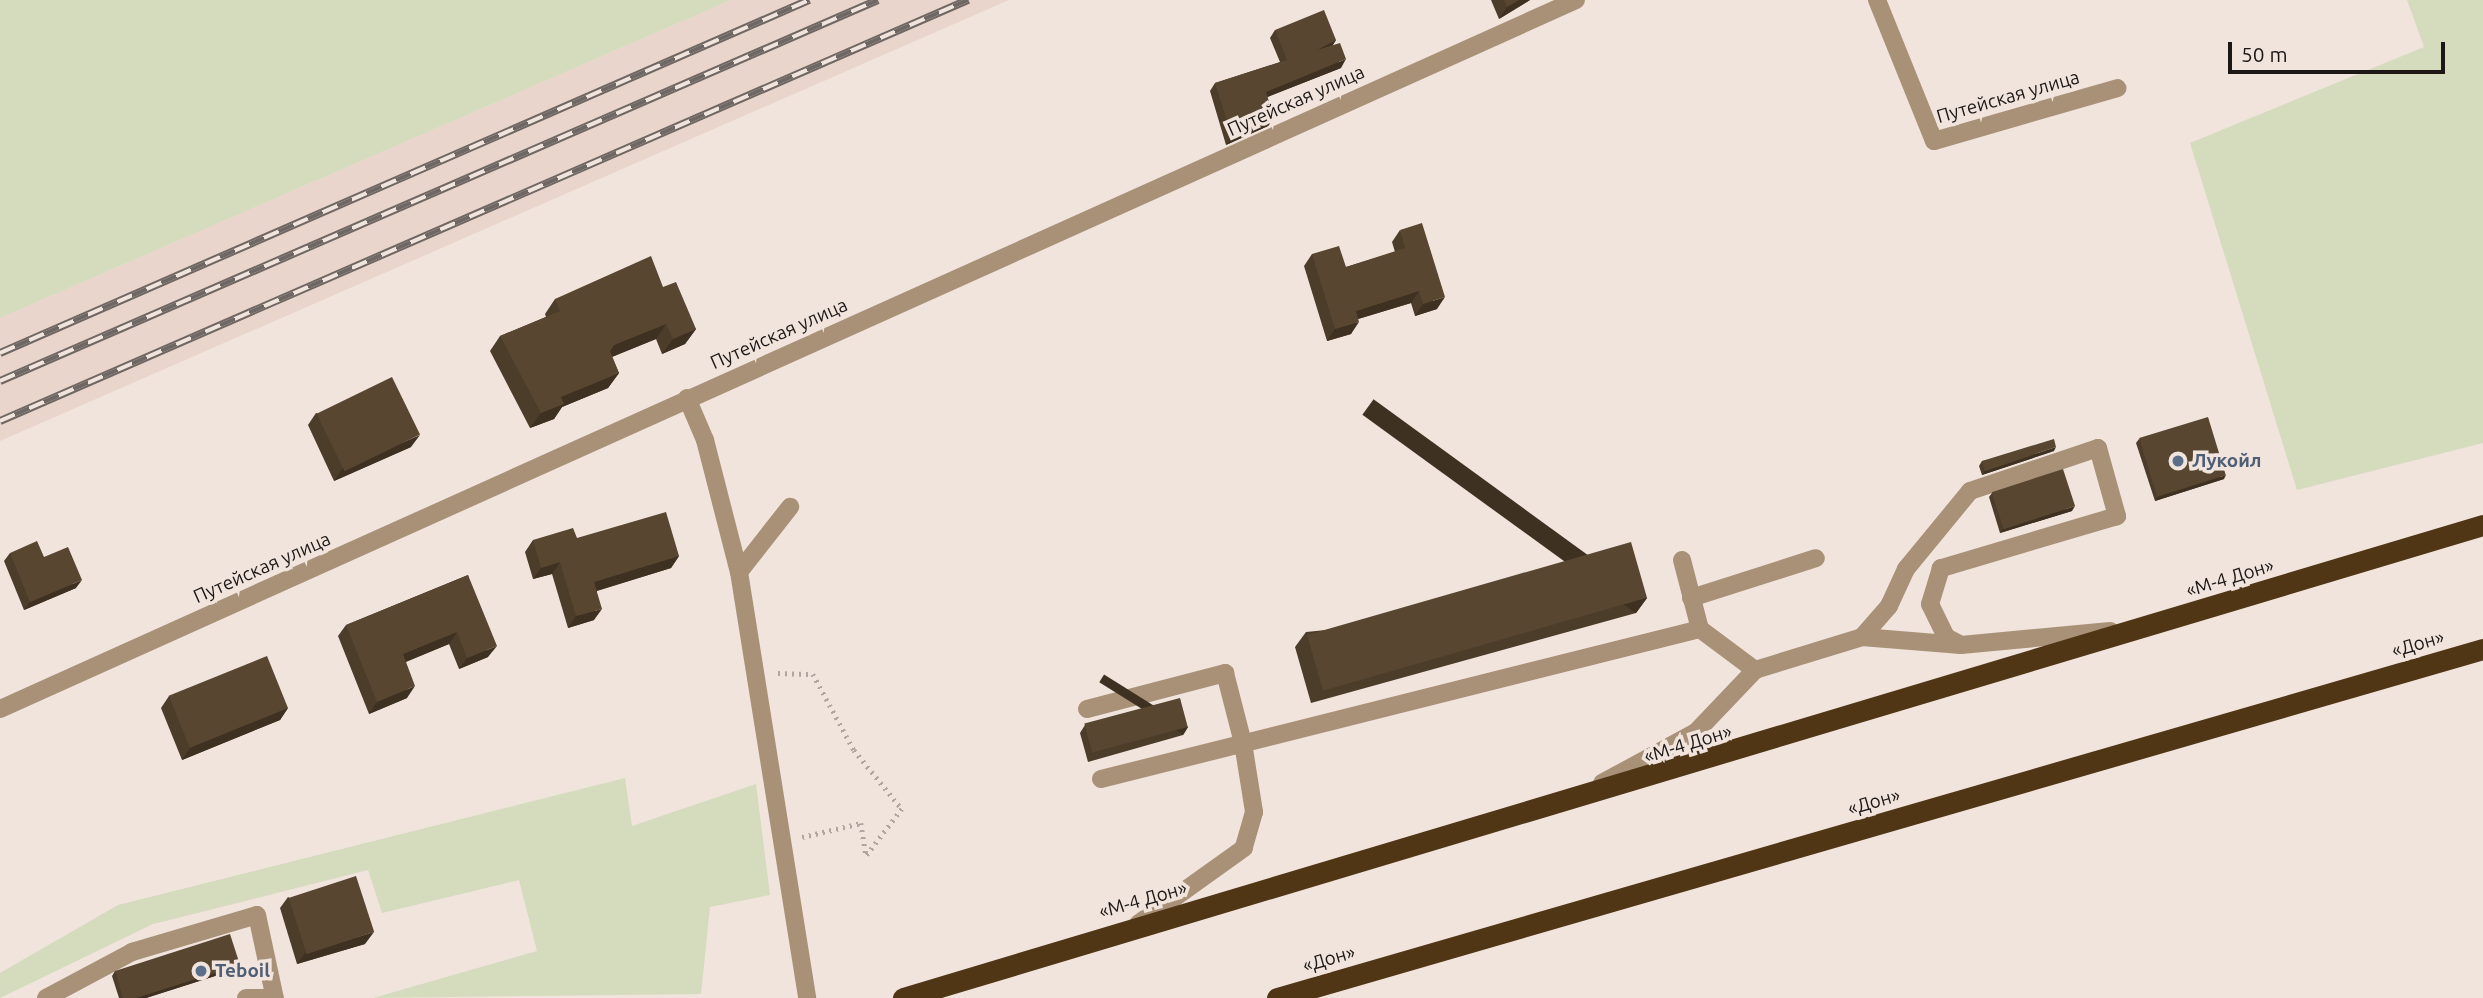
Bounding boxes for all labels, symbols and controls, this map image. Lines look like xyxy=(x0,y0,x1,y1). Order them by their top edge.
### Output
scale bar xyxy=(2231,28,2448,72)
text: 50 m xyxy=(2241,42,2288,66)
street label: Путейская улица xyxy=(1224,61,1368,141)
street label: Путейская улица xyxy=(1934,66,2082,128)
street label: Путейская улица xyxy=(707,294,851,374)
place label: Лукойл xyxy=(2192,450,2262,472)
marker: Лукойл xyxy=(2170,453,2186,469)
street label: Путейская улица xyxy=(190,528,334,608)
street label: «М-4 Дон» xyxy=(2183,554,2277,602)
street label: «Дон» xyxy=(2389,626,2447,662)
street label: «М-4 Дон» xyxy=(1641,720,1735,768)
street label: «Дон» xyxy=(1845,784,1903,820)
street label: «М-4 Дон» xyxy=(1096,877,1190,923)
street label: «Дон» xyxy=(1300,941,1358,977)
place label: Teboil xyxy=(215,960,270,982)
marker: Teboil xyxy=(193,963,209,979)

